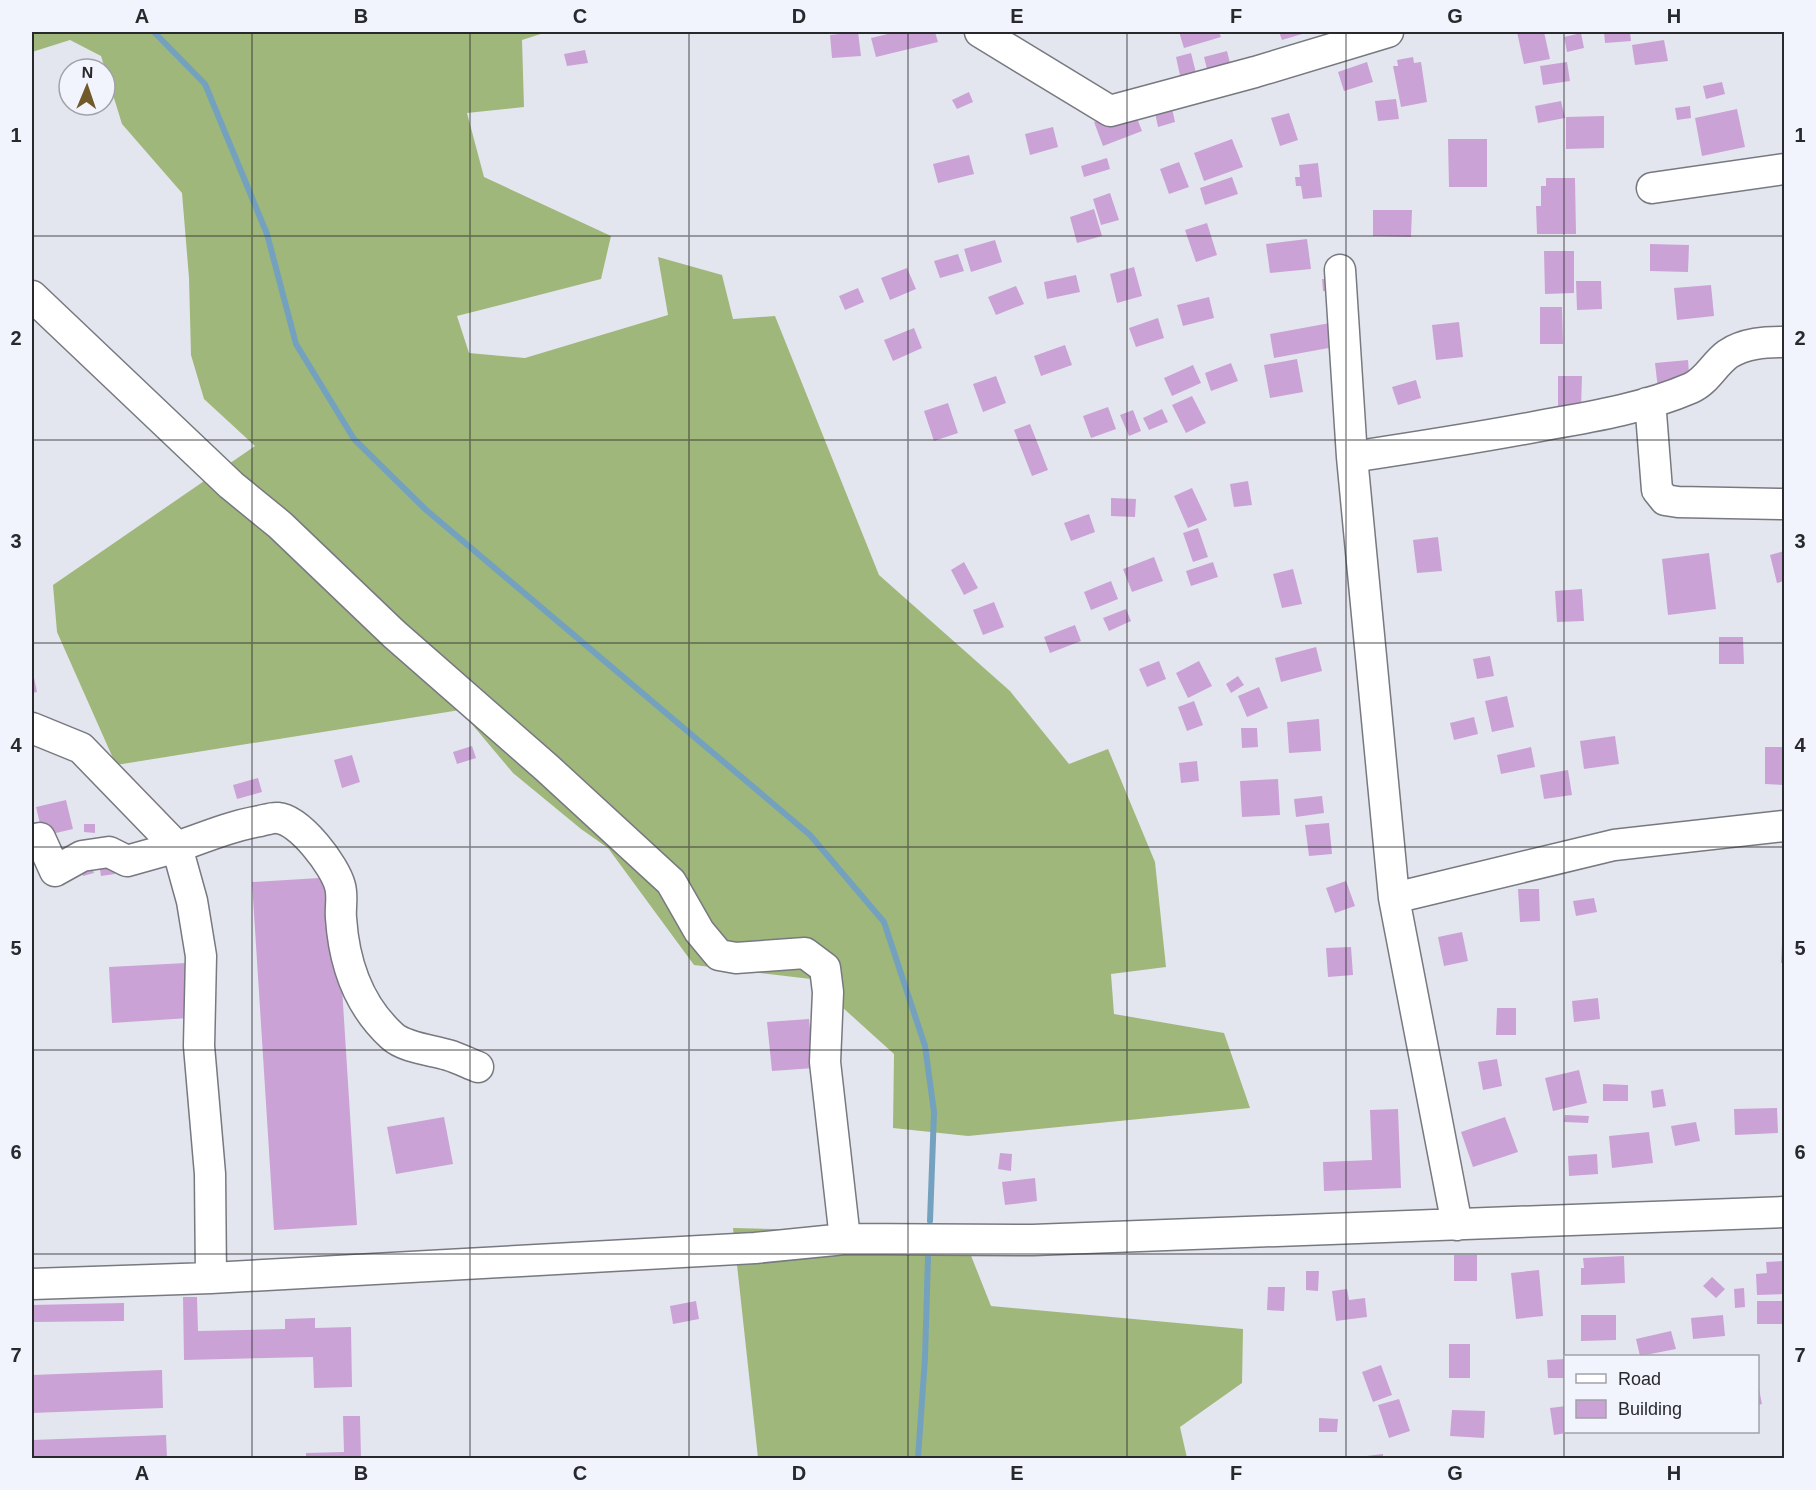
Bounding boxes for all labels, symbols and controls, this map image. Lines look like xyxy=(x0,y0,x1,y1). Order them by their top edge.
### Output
text: A xyxy=(135,5,149,27)
text: B xyxy=(354,5,368,27)
text: C xyxy=(573,5,587,27)
text: D xyxy=(792,5,806,27)
text: E xyxy=(1010,5,1024,27)
text: F xyxy=(1230,5,1242,27)
text: G xyxy=(1447,5,1463,27)
text: H xyxy=(1667,5,1681,27)
north arrow xyxy=(57,57,117,117)
text: N xyxy=(81,64,94,81)
text: 1 xyxy=(10,124,22,146)
text: 1 xyxy=(1794,124,1806,146)
text: 2 xyxy=(10,327,22,349)
text: 2 xyxy=(1794,327,1806,349)
text: 3 xyxy=(10,530,22,552)
text: 3 xyxy=(1794,530,1806,552)
text: 4 xyxy=(10,734,22,756)
text: 4 xyxy=(1794,734,1806,756)
text: 5 xyxy=(10,937,22,959)
text: 5 xyxy=(1794,937,1806,959)
text: 6 xyxy=(10,1141,22,1163)
text: 6 xyxy=(1794,1141,1806,1163)
text: 7 xyxy=(10,1344,22,1366)
text: 7 xyxy=(1794,1344,1806,1366)
legend xyxy=(1564,1355,1759,1433)
text: Road xyxy=(1618,1369,1661,1389)
text: Building xyxy=(1618,1399,1682,1419)
text: A xyxy=(135,1462,149,1484)
text: B xyxy=(354,1462,368,1484)
text: C xyxy=(573,1462,587,1484)
text: D xyxy=(792,1462,806,1484)
text: E xyxy=(1010,1462,1024,1484)
text: F xyxy=(1230,1462,1242,1484)
text: G xyxy=(1447,1462,1463,1484)
text: H xyxy=(1667,1462,1681,1484)

